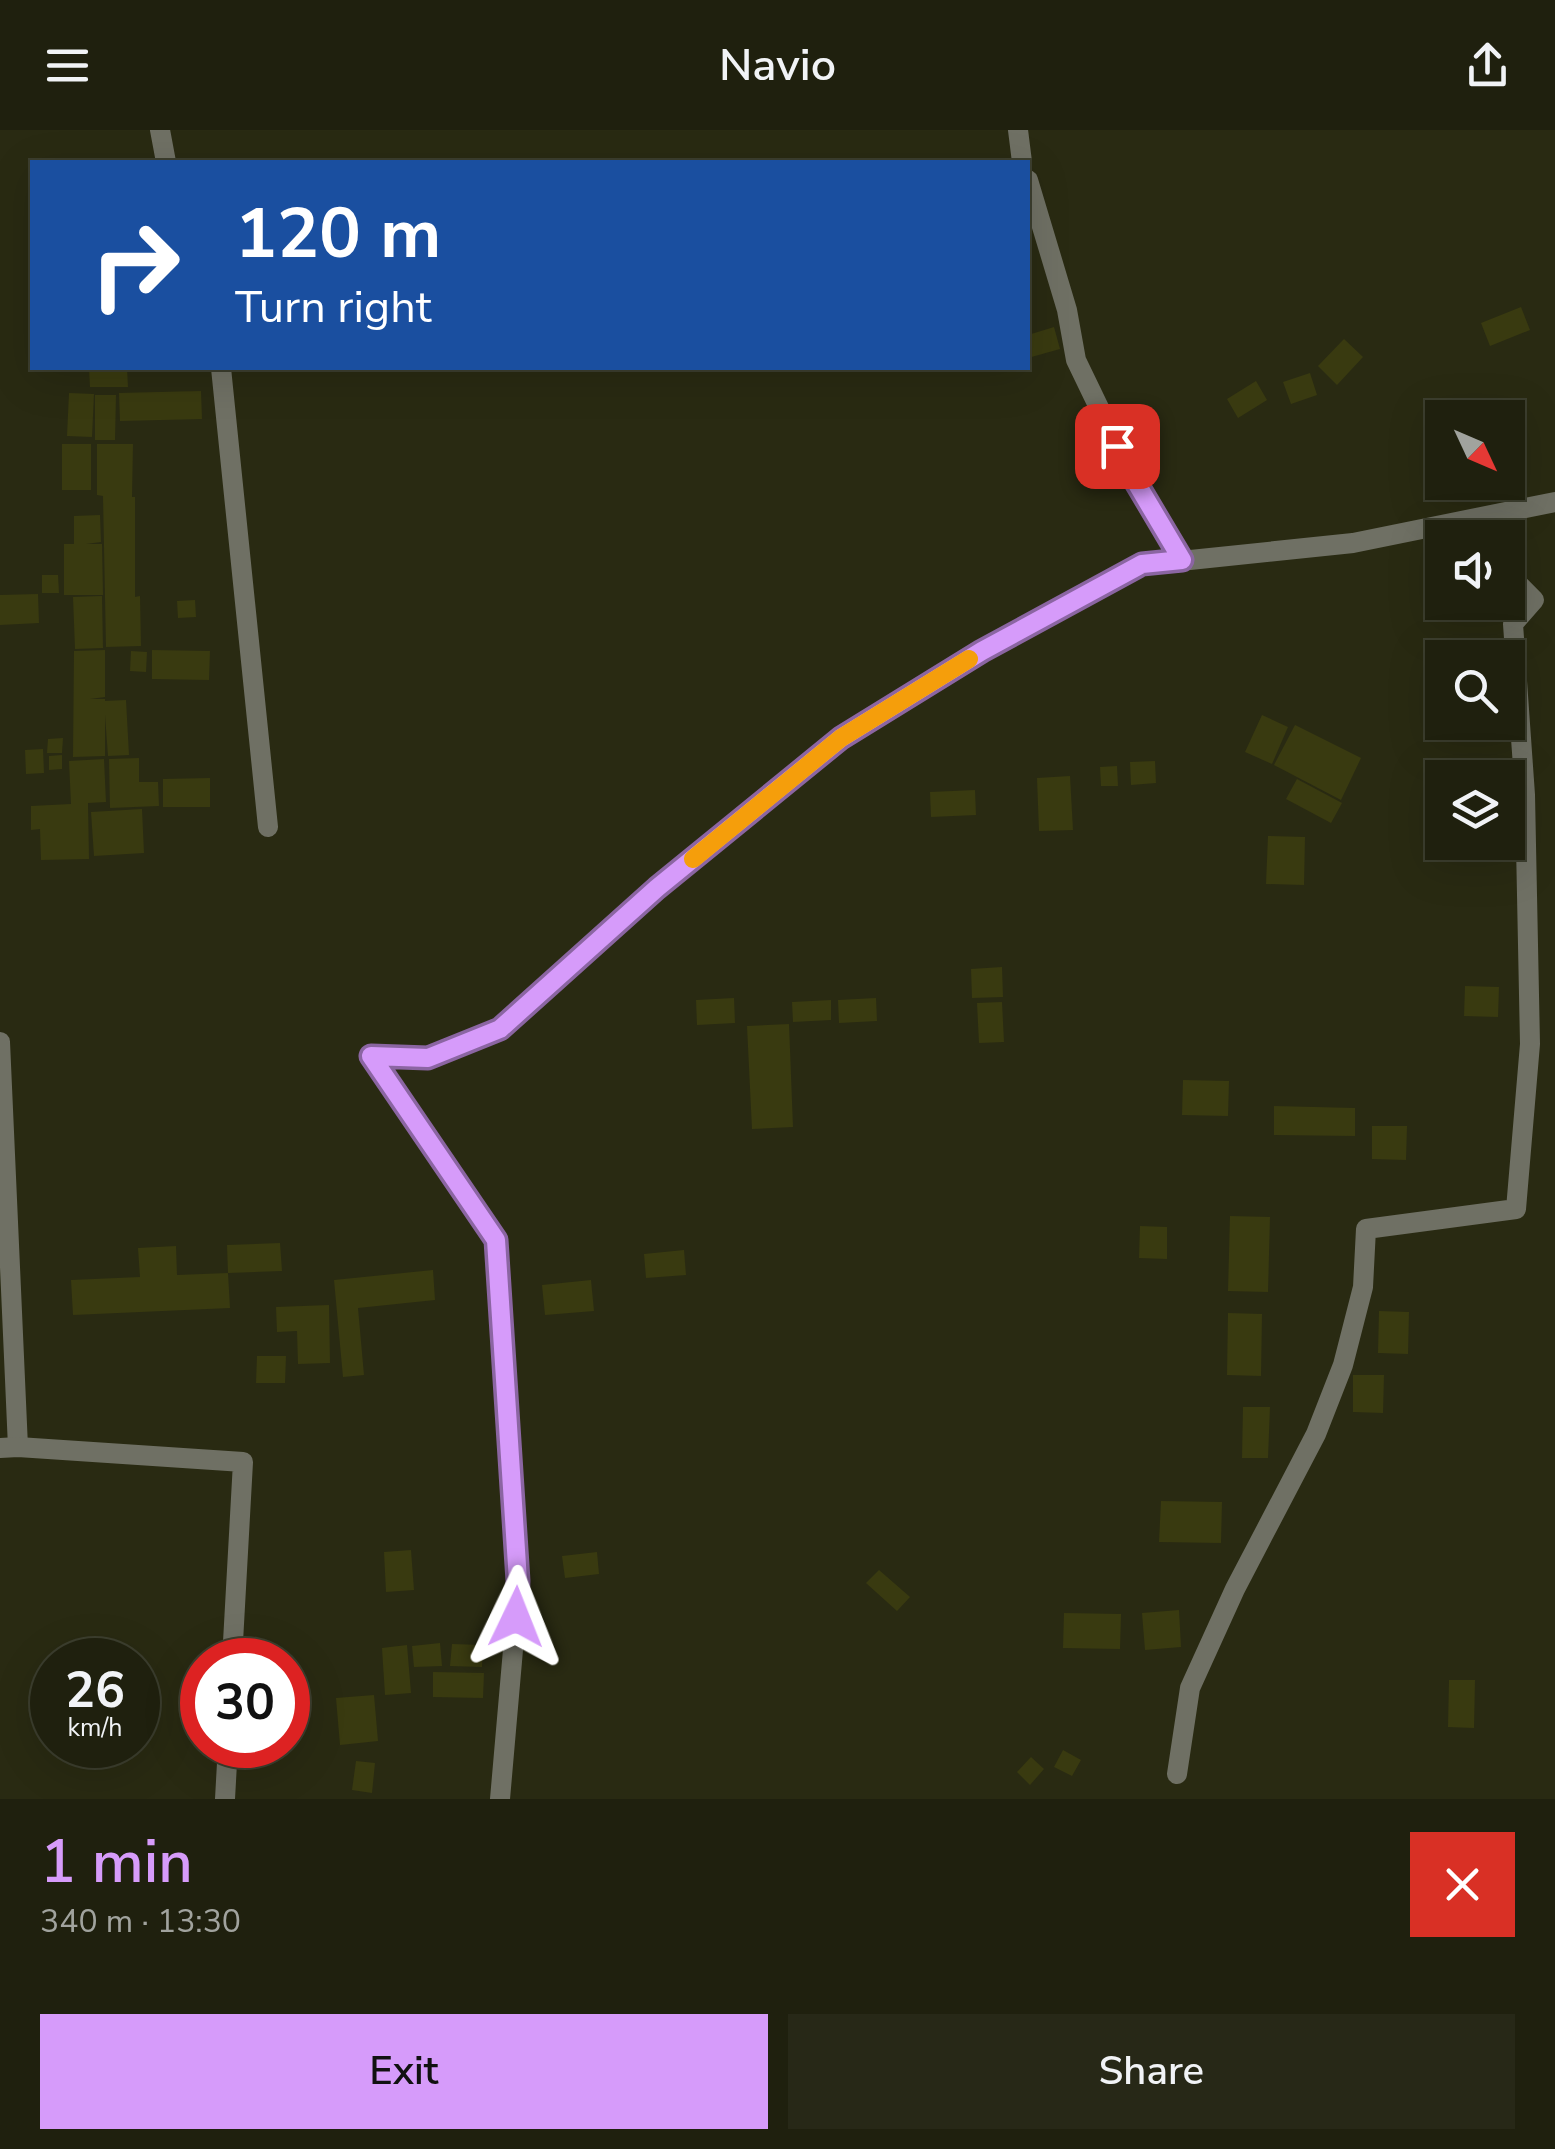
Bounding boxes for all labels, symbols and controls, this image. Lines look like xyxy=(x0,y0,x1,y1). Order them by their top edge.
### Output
text: Navio xyxy=(719,35,836,96)
icon: menu xyxy=(40,38,95,93)
icon: share xyxy=(1460,38,1515,93)
text: 120 m xyxy=(235,186,441,282)
icon: right xyxy=(70,200,200,330)
text: Turn right xyxy=(235,277,432,338)
north arrow xyxy=(1425,400,1525,500)
map controls xyxy=(1425,400,1525,860)
pin xyxy=(1075,404,1160,489)
icon: arrive xyxy=(1090,419,1145,474)
button: sound xyxy=(1425,520,1525,620)
button: search xyxy=(1425,640,1525,740)
button: layers xyxy=(1425,760,1525,860)
position arrow xyxy=(464,1565,568,1669)
speed limit sign: 30 xyxy=(180,1638,310,1768)
text: 26 xyxy=(65,1656,125,1725)
text: km/h xyxy=(67,1711,123,1745)
text: 1 min xyxy=(40,1821,193,1903)
button: close xyxy=(1410,1832,1515,1937)
text: 340 m · 13:30 xyxy=(40,1900,241,1943)
button: Exit xyxy=(40,2014,768,2129)
button: Share xyxy=(788,2014,1515,2129)

